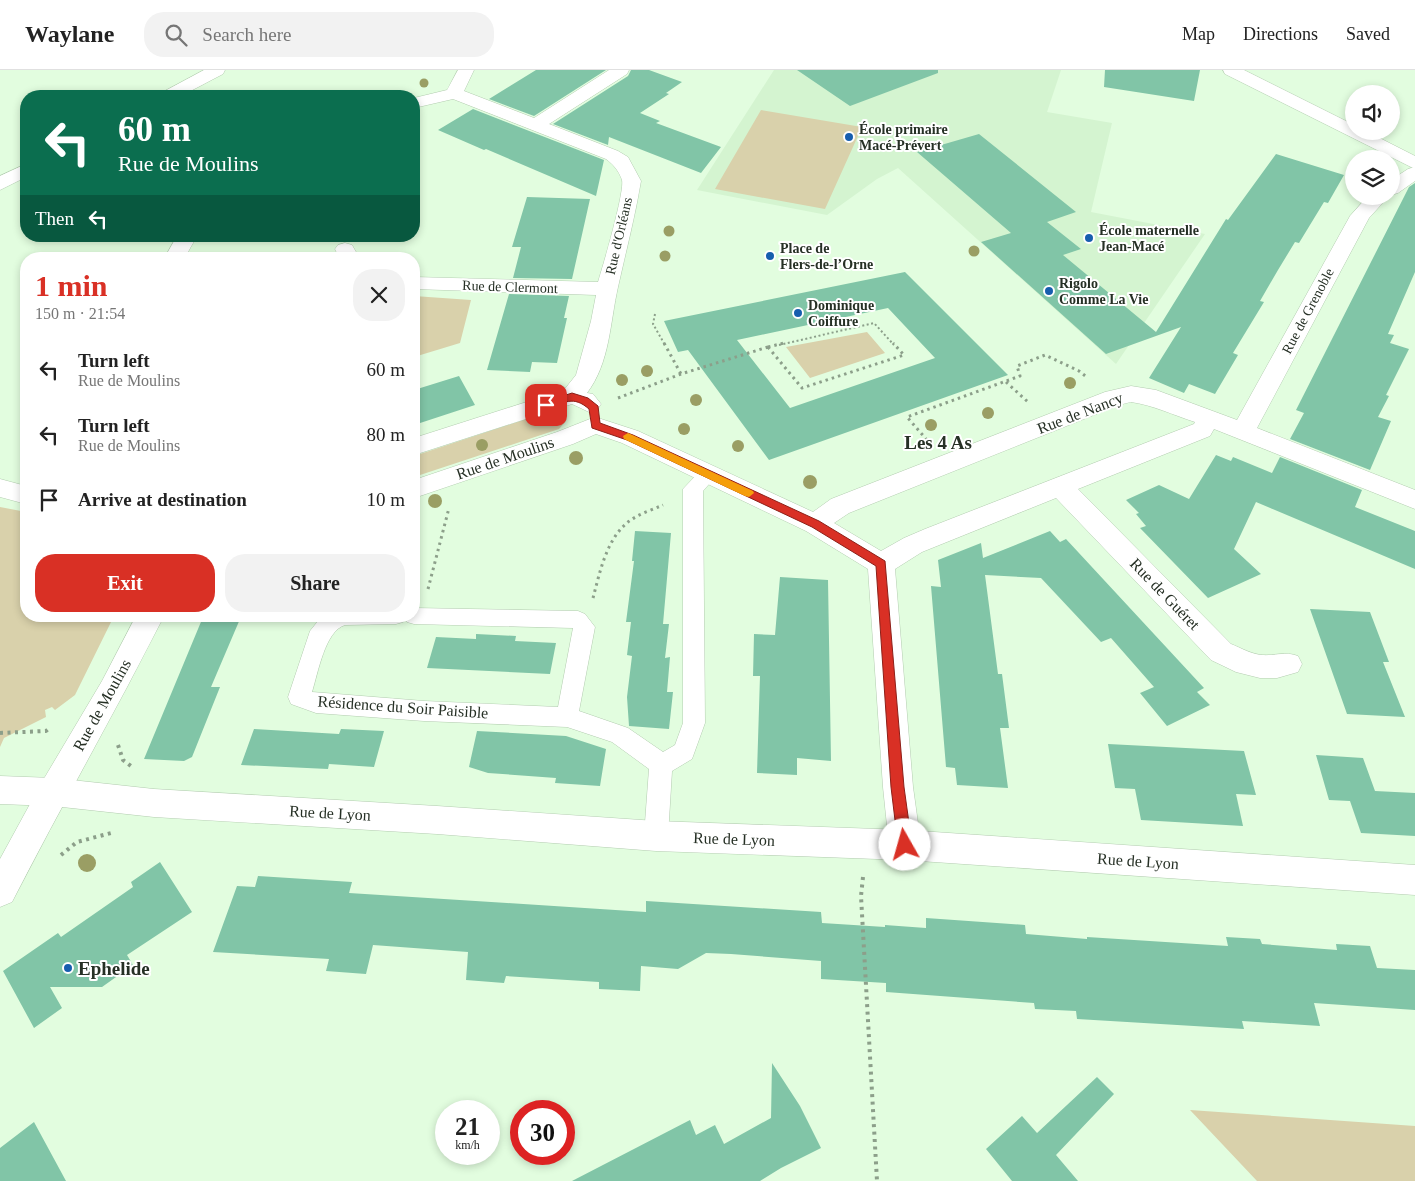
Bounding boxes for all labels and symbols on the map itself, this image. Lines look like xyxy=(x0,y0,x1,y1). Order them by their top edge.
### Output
place label: École primaire Macé-Prévert xyxy=(859,121,948,153)
marker: École primaire Macé-Prévert xyxy=(843,131,855,143)
street label: Rue d'Orléans xyxy=(603,196,635,276)
place label: École maternelle Jean-Macé xyxy=(1099,222,1199,254)
marker: École maternelle Jean-Macé xyxy=(1083,232,1095,244)
place label: Place de Flers-de-l’Orne xyxy=(780,241,873,272)
marker: Place de Flers-de-l’Orne xyxy=(764,250,776,262)
street label: Rue de Grenoble xyxy=(1279,266,1337,356)
place label: Rigolo Comme La Vie xyxy=(1059,276,1148,307)
street label: Rue de Clermont xyxy=(462,278,558,296)
marker: Rigolo Comme La Vie xyxy=(1043,285,1055,297)
place label: Dominique Coiffure xyxy=(808,298,874,329)
marker: Dominique Coiffure xyxy=(792,307,804,319)
pin xyxy=(525,384,567,426)
street label: Rue de Nancy xyxy=(1035,389,1126,438)
district label: Les 4 As xyxy=(904,432,972,453)
street label: Rue de Moulins xyxy=(454,433,556,483)
street label: Rue de Guéret xyxy=(1127,555,1204,634)
street label: Rue de Moulins xyxy=(70,656,134,754)
street label: Résidence du Soir Paisible xyxy=(317,693,489,721)
street label: Rue de Lyon xyxy=(289,802,371,825)
position arrow xyxy=(878,818,930,870)
street label: Rue de Lyon xyxy=(693,829,775,850)
street label: Rue de Lyon xyxy=(1097,850,1179,873)
place label: Ephelide xyxy=(78,958,150,979)
marker: Ephelide xyxy=(62,962,74,974)
speed limit sign: 30 xyxy=(510,1100,575,1165)

